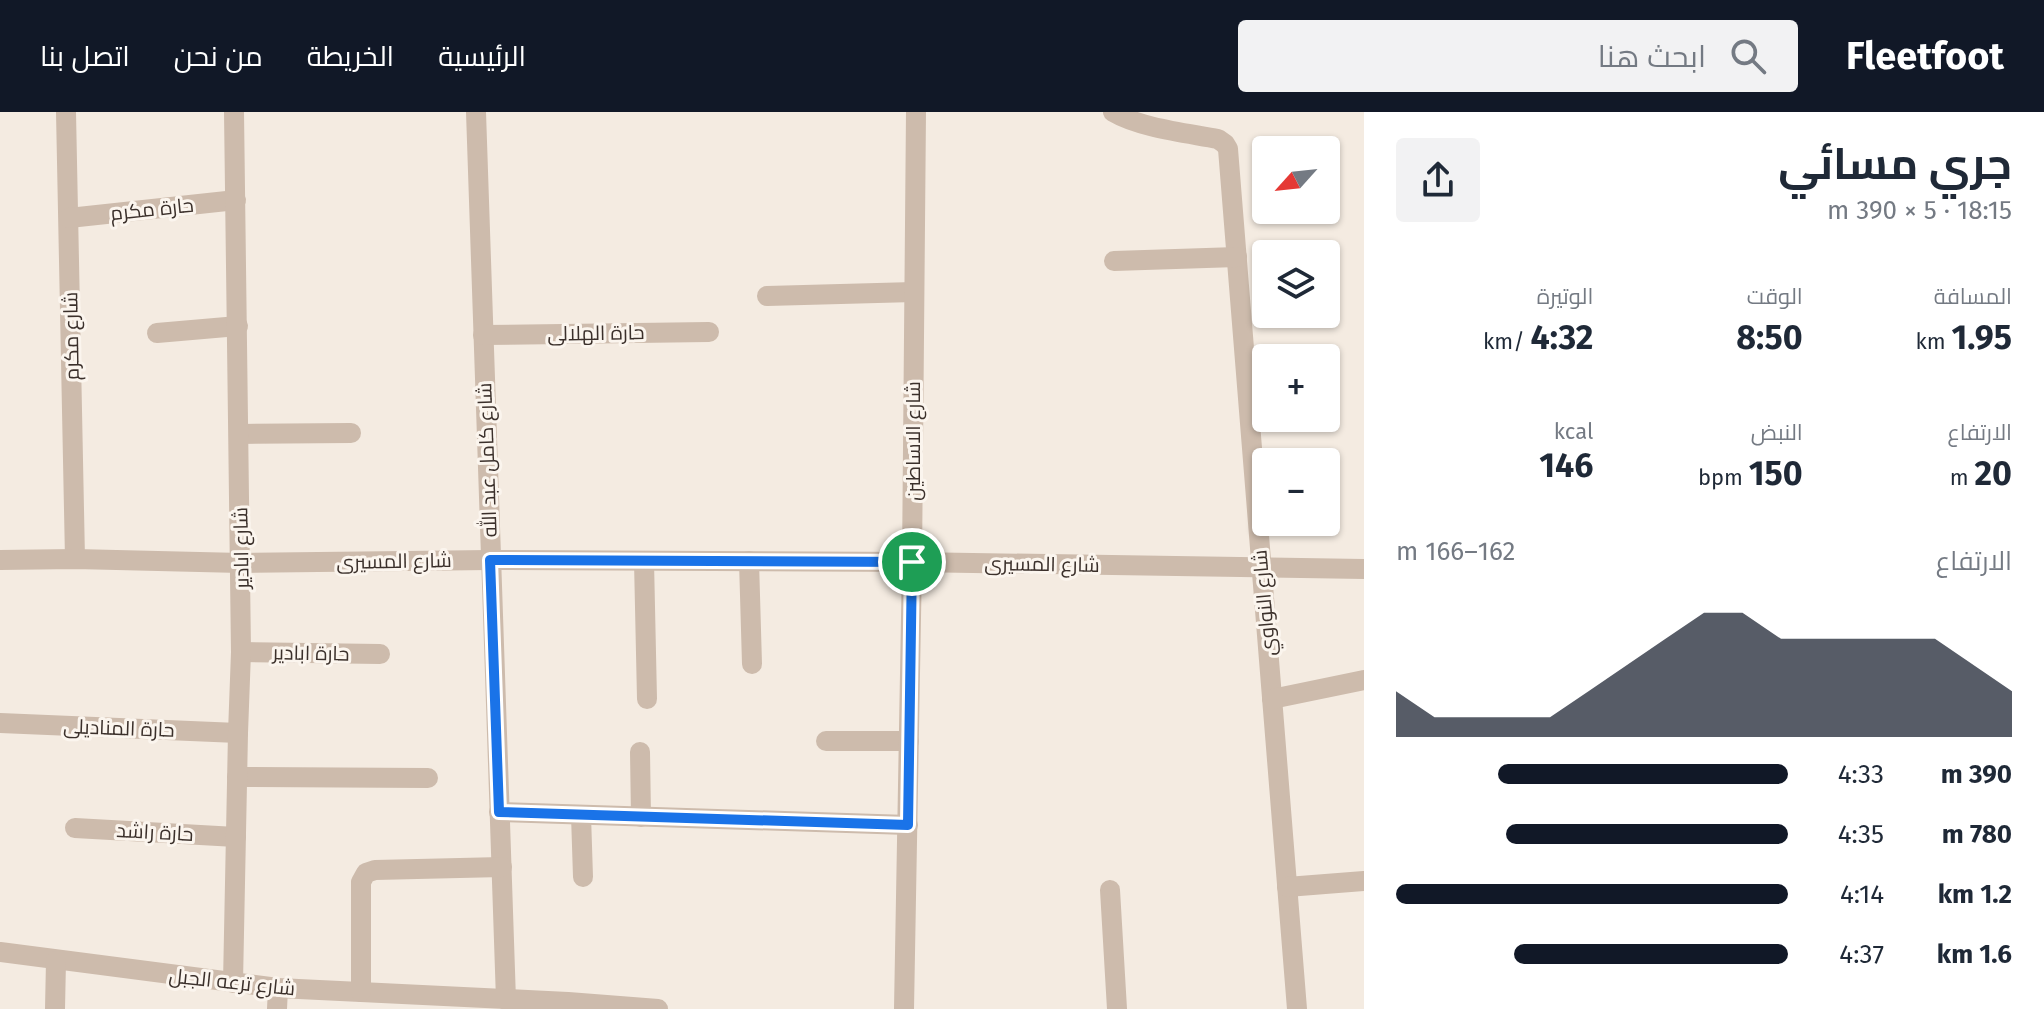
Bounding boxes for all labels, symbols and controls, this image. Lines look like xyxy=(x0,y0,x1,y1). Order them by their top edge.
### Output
search box xyxy=(1238,20,1798,92)
text: Fleetfoot xyxy=(1846,33,2004,79)
icon: search xyxy=(1726,34,1770,78)
text: ابحث هنا xyxy=(1598,39,1706,75)
text: اتصل بنا xyxy=(40,40,130,73)
text: من نحن xyxy=(174,40,263,73)
text: الخريطة xyxy=(307,40,394,73)
text: الرئيسية xyxy=(438,40,526,73)
north arrow xyxy=(1252,136,1340,224)
map controls xyxy=(1252,136,1340,536)
button: share xyxy=(1396,138,1480,222)
text: جري مسائي xyxy=(1778,138,2012,191)
street label: حارة مكرم xyxy=(109,193,195,227)
text: 18:15 · 5 × 390 m xyxy=(1827,195,2012,226)
button: layers xyxy=(1252,240,1340,328)
text: الوتيرة xyxy=(1537,283,1593,310)
text: الوقت xyxy=(1747,283,1803,310)
text: المسافة xyxy=(1934,283,2012,310)
street label: شارع مكرم xyxy=(58,291,86,380)
text: 4:32 xyxy=(1531,317,1593,358)
text: 8:50 xyxy=(1736,317,1803,358)
text: 1.95 xyxy=(1952,317,2012,358)
street label: حارة الهلالى xyxy=(547,320,645,347)
text: /km xyxy=(1483,328,1531,355)
text: km xyxy=(1916,328,1952,355)
button: + xyxy=(1252,344,1340,432)
street label: شارع الاساطين xyxy=(901,381,927,501)
street label: شارع كامل عبد الله xyxy=(471,382,504,538)
text: kcal xyxy=(1554,418,1593,445)
text: النبض xyxy=(1751,419,1803,446)
text: الارتفاع xyxy=(1948,419,2012,446)
text: 146 xyxy=(1539,445,1593,486)
button: − xyxy=(1252,448,1340,536)
text: 150 xyxy=(1749,453,1803,494)
text: 20 xyxy=(1975,453,2012,494)
text: bpm xyxy=(1698,464,1749,491)
text: m xyxy=(1950,464,1975,491)
street label: شارع ابادير xyxy=(228,507,256,590)
pin xyxy=(878,528,946,596)
text: 162–166 m xyxy=(1396,536,1515,567)
icon: arrive xyxy=(890,540,934,584)
text: الارتفاع xyxy=(1936,546,2012,577)
street label: شارع المسيرى xyxy=(336,548,452,576)
street label: شارع النواوي xyxy=(1247,549,1285,657)
street label: شارع المسيرى xyxy=(984,551,1100,579)
street label: حارة ابادير xyxy=(271,640,350,666)
street label: حارة المناديلى xyxy=(63,714,175,743)
text: 4:33 xyxy=(1838,759,1884,790)
text: 390 m xyxy=(1941,759,2012,790)
street label: حارة راشد xyxy=(116,818,194,846)
text: 4:35 xyxy=(1838,819,1884,850)
text: 780 m xyxy=(1942,819,2012,850)
text: 4:14 xyxy=(1840,879,1884,910)
text: 1.2 km xyxy=(1938,879,2012,910)
text: 4:37 xyxy=(1839,939,1884,970)
text: 1.6 km xyxy=(1937,939,2012,970)
street label: شارع ترعه الجبل xyxy=(167,963,296,1003)

